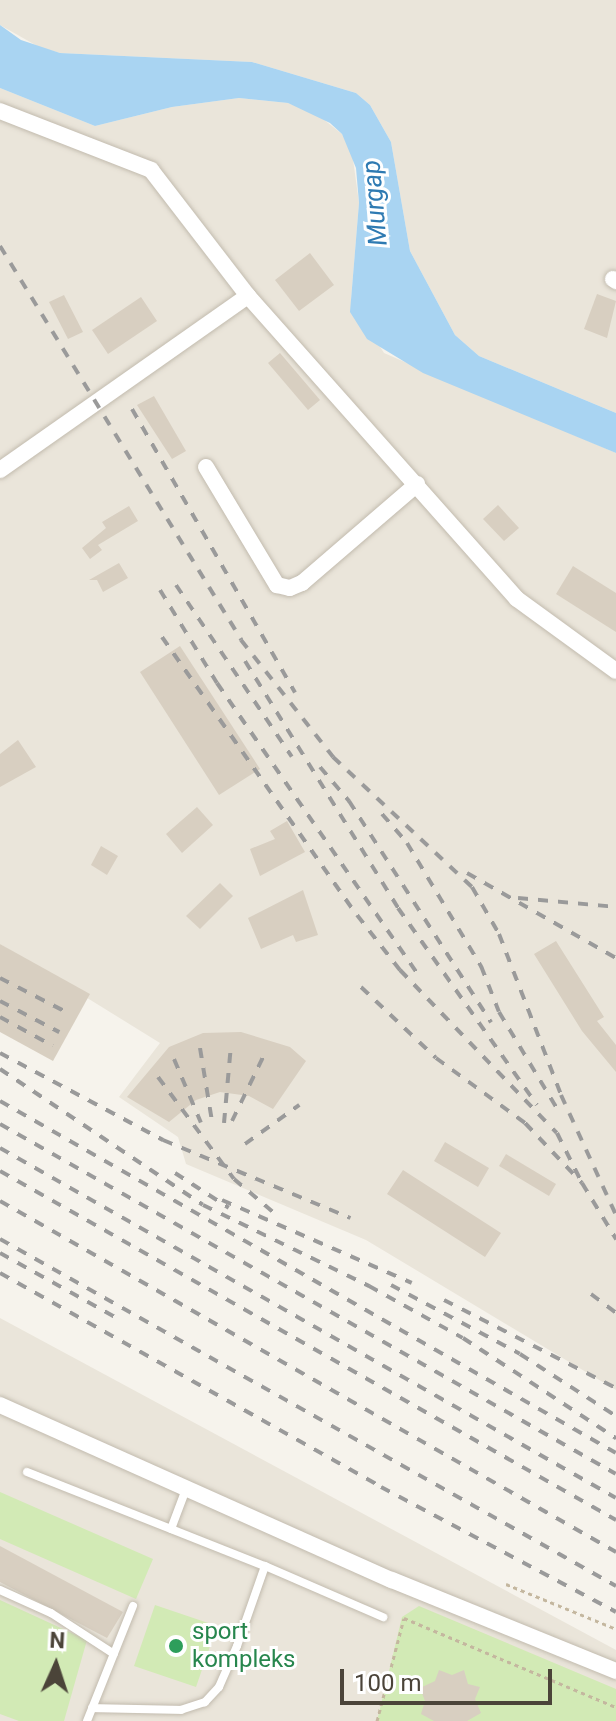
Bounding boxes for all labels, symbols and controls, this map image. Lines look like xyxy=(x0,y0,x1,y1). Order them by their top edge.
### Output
water label: Murgap xyxy=(356,159,394,247)
place label: sport kompleks xyxy=(192,1618,295,1674)
north arrow xyxy=(16,1625,96,1705)
text: N xyxy=(49,1628,66,1653)
marker: sport kompleks xyxy=(167,1637,185,1655)
scale bar xyxy=(344,1653,556,1703)
text: 100 m xyxy=(354,1669,421,1697)

